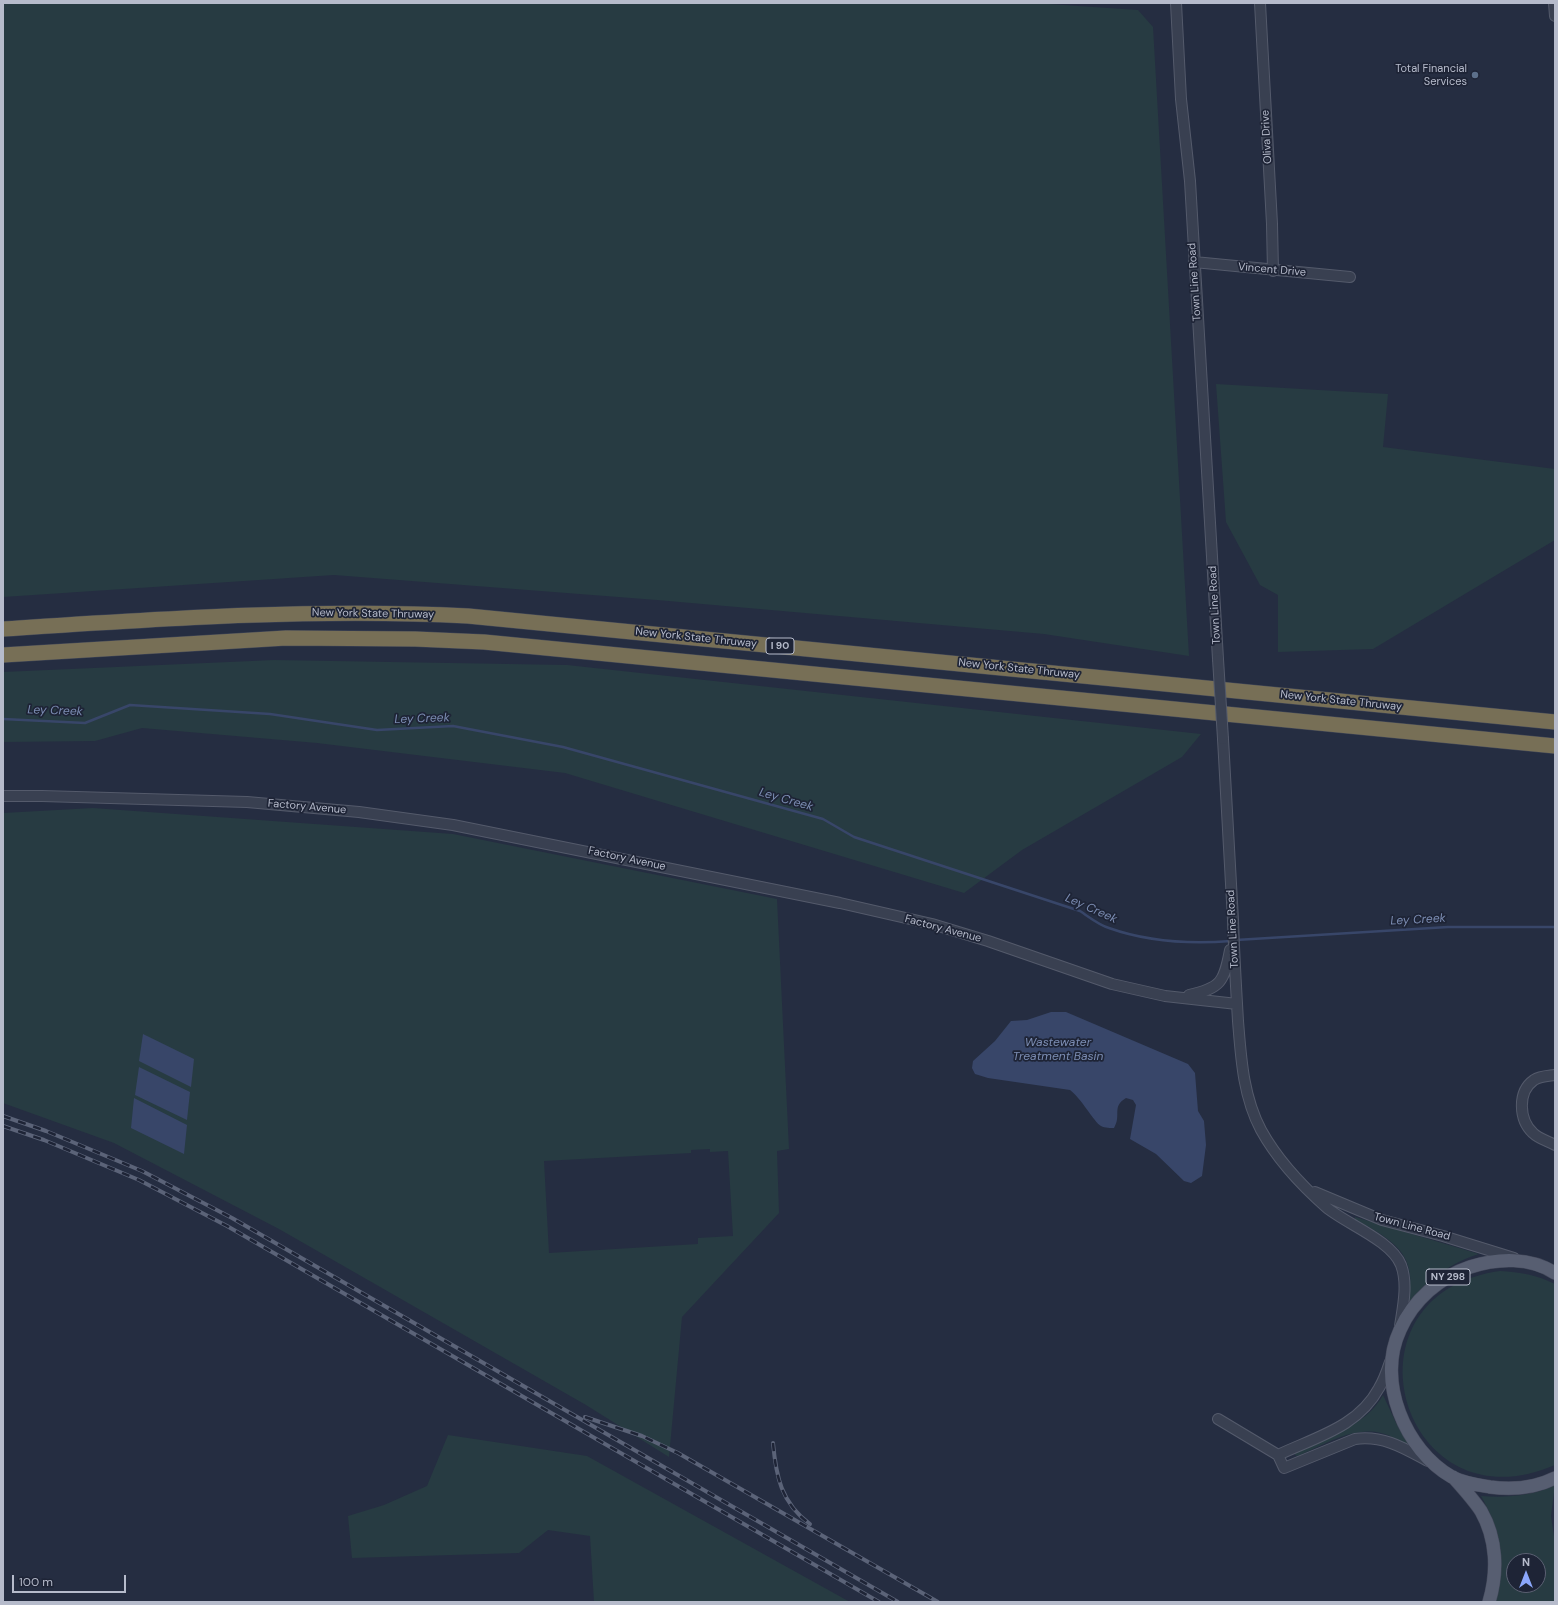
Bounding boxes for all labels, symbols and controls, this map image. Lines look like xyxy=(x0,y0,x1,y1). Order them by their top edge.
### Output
place label: Total Financial Services xyxy=(1395,62,1467,88)
marker: Total Financial Services xyxy=(1470,70,1480,80)
street label: Oliva Drive xyxy=(1259,110,1275,164)
street label: Town Line Road xyxy=(1186,242,1204,322)
street label: Vincent Drive xyxy=(1237,260,1307,280)
street label: Town Line Road xyxy=(1206,565,1224,645)
street label: New York State Thruway xyxy=(312,606,434,622)
street label: New York State Thruway xyxy=(635,625,757,651)
road number: I 90 xyxy=(766,638,794,654)
street label: New York State Thruway xyxy=(958,656,1080,682)
street label: New York State Thruway xyxy=(1280,688,1402,714)
water label: Ley Creek xyxy=(27,703,83,719)
water label: Ley Creek xyxy=(394,711,450,727)
water label: Ley Creek xyxy=(757,785,815,815)
street label: Factory Avenue xyxy=(267,797,347,817)
street label: Factory Avenue xyxy=(587,844,667,874)
street label: Town Line Road xyxy=(1224,889,1242,969)
water label: Ley Creek xyxy=(1063,891,1119,927)
water label: Ley Creek xyxy=(1390,911,1446,929)
street label: Factory Avenue xyxy=(903,912,983,946)
water label: Wastewater Treatment Basin xyxy=(1013,1036,1103,1064)
street label: Town Line Road xyxy=(1372,1210,1452,1244)
road number: NY 298 xyxy=(1426,1269,1470,1285)
north arrow xyxy=(1506,1553,1546,1593)
text: N xyxy=(1522,1555,1530,1569)
scale bar xyxy=(14,1567,128,1593)
text: 100 m xyxy=(19,1574,53,1590)

